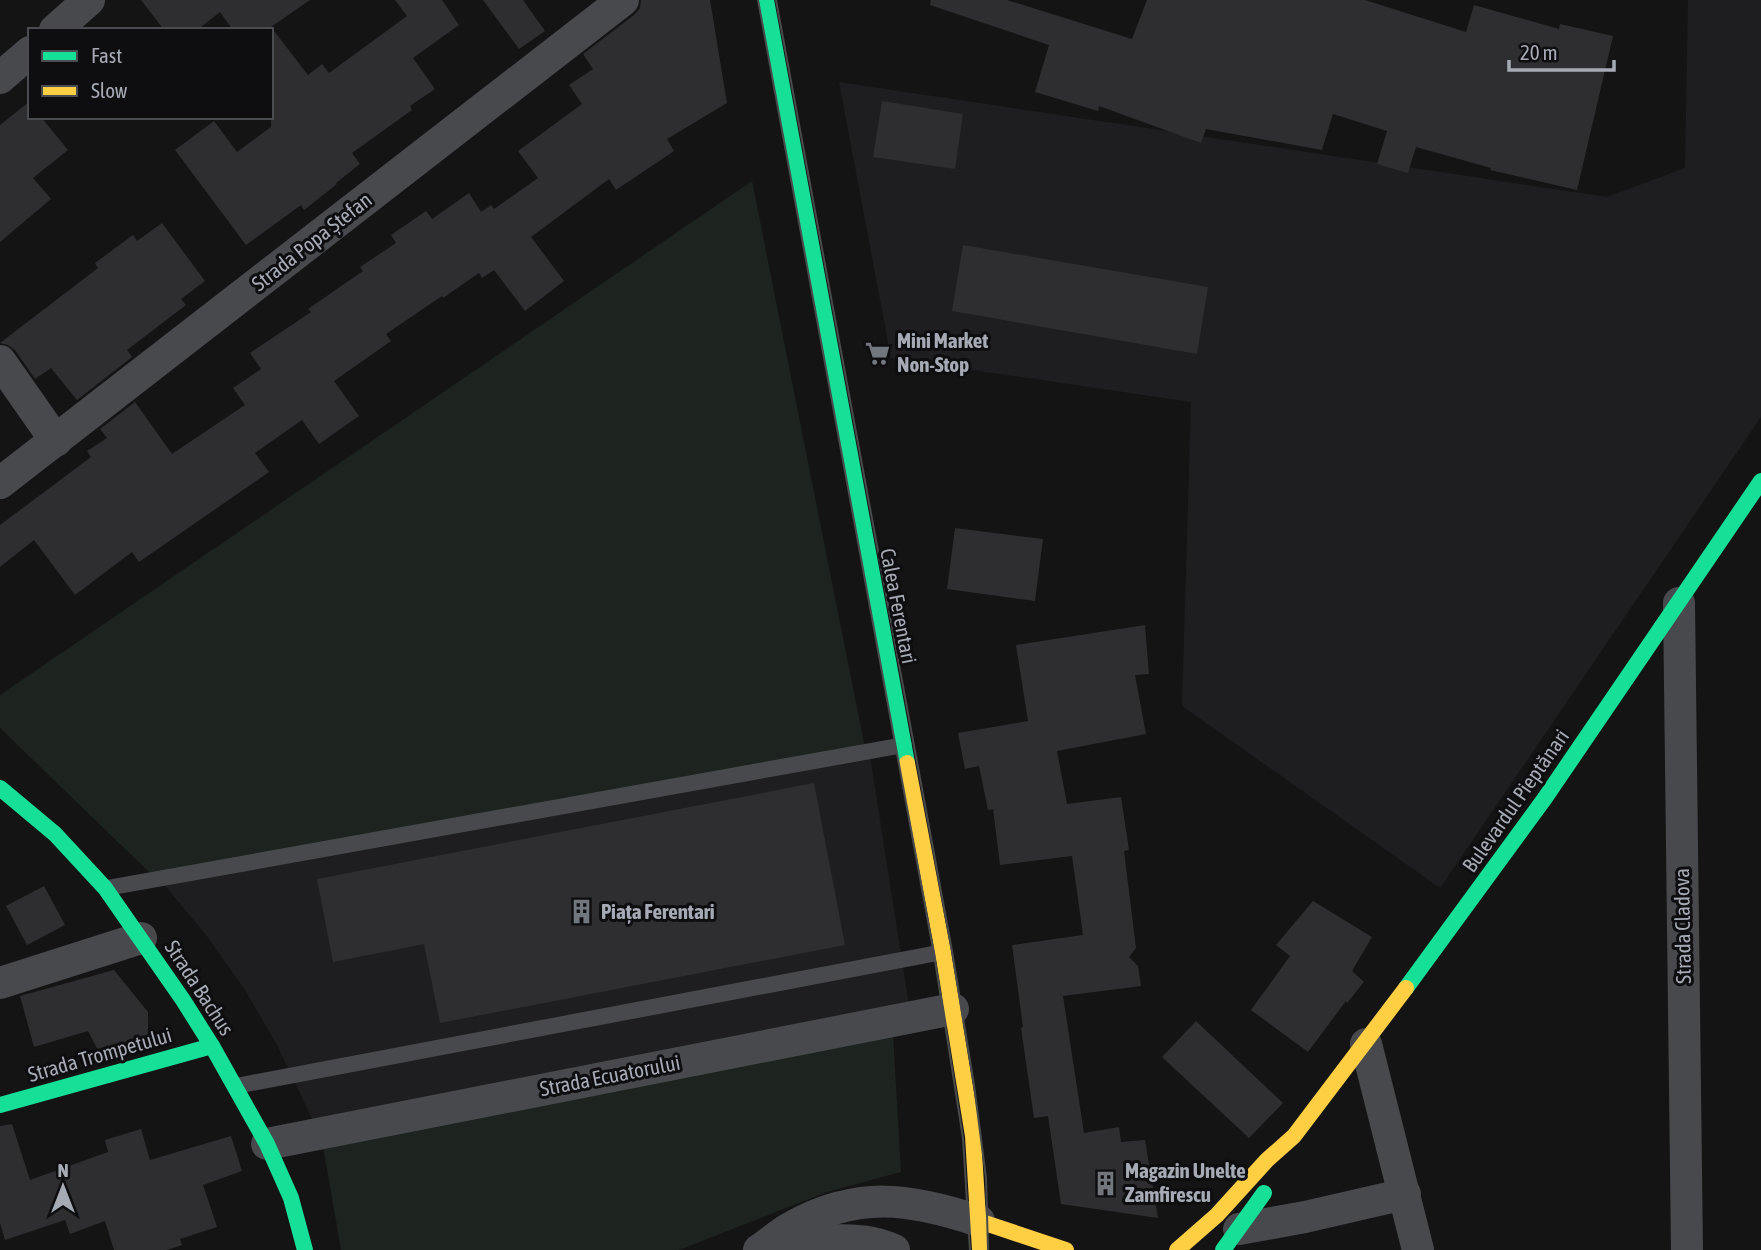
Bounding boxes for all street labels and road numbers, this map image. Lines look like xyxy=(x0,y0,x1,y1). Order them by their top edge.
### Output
street label: Strada Popa Ștefan xyxy=(247,187,376,295)
street label: Calea Ferentari xyxy=(876,546,922,666)
street label: Bulevardul Pieptănari xyxy=(1457,724,1573,876)
street label: Strada Cladova xyxy=(1669,868,1695,984)
street label: Strada Bachus xyxy=(160,936,239,1039)
street label: Strada Trompetului xyxy=(25,1022,174,1086)
street label: Strada Ecuatorului xyxy=(538,1050,682,1100)

